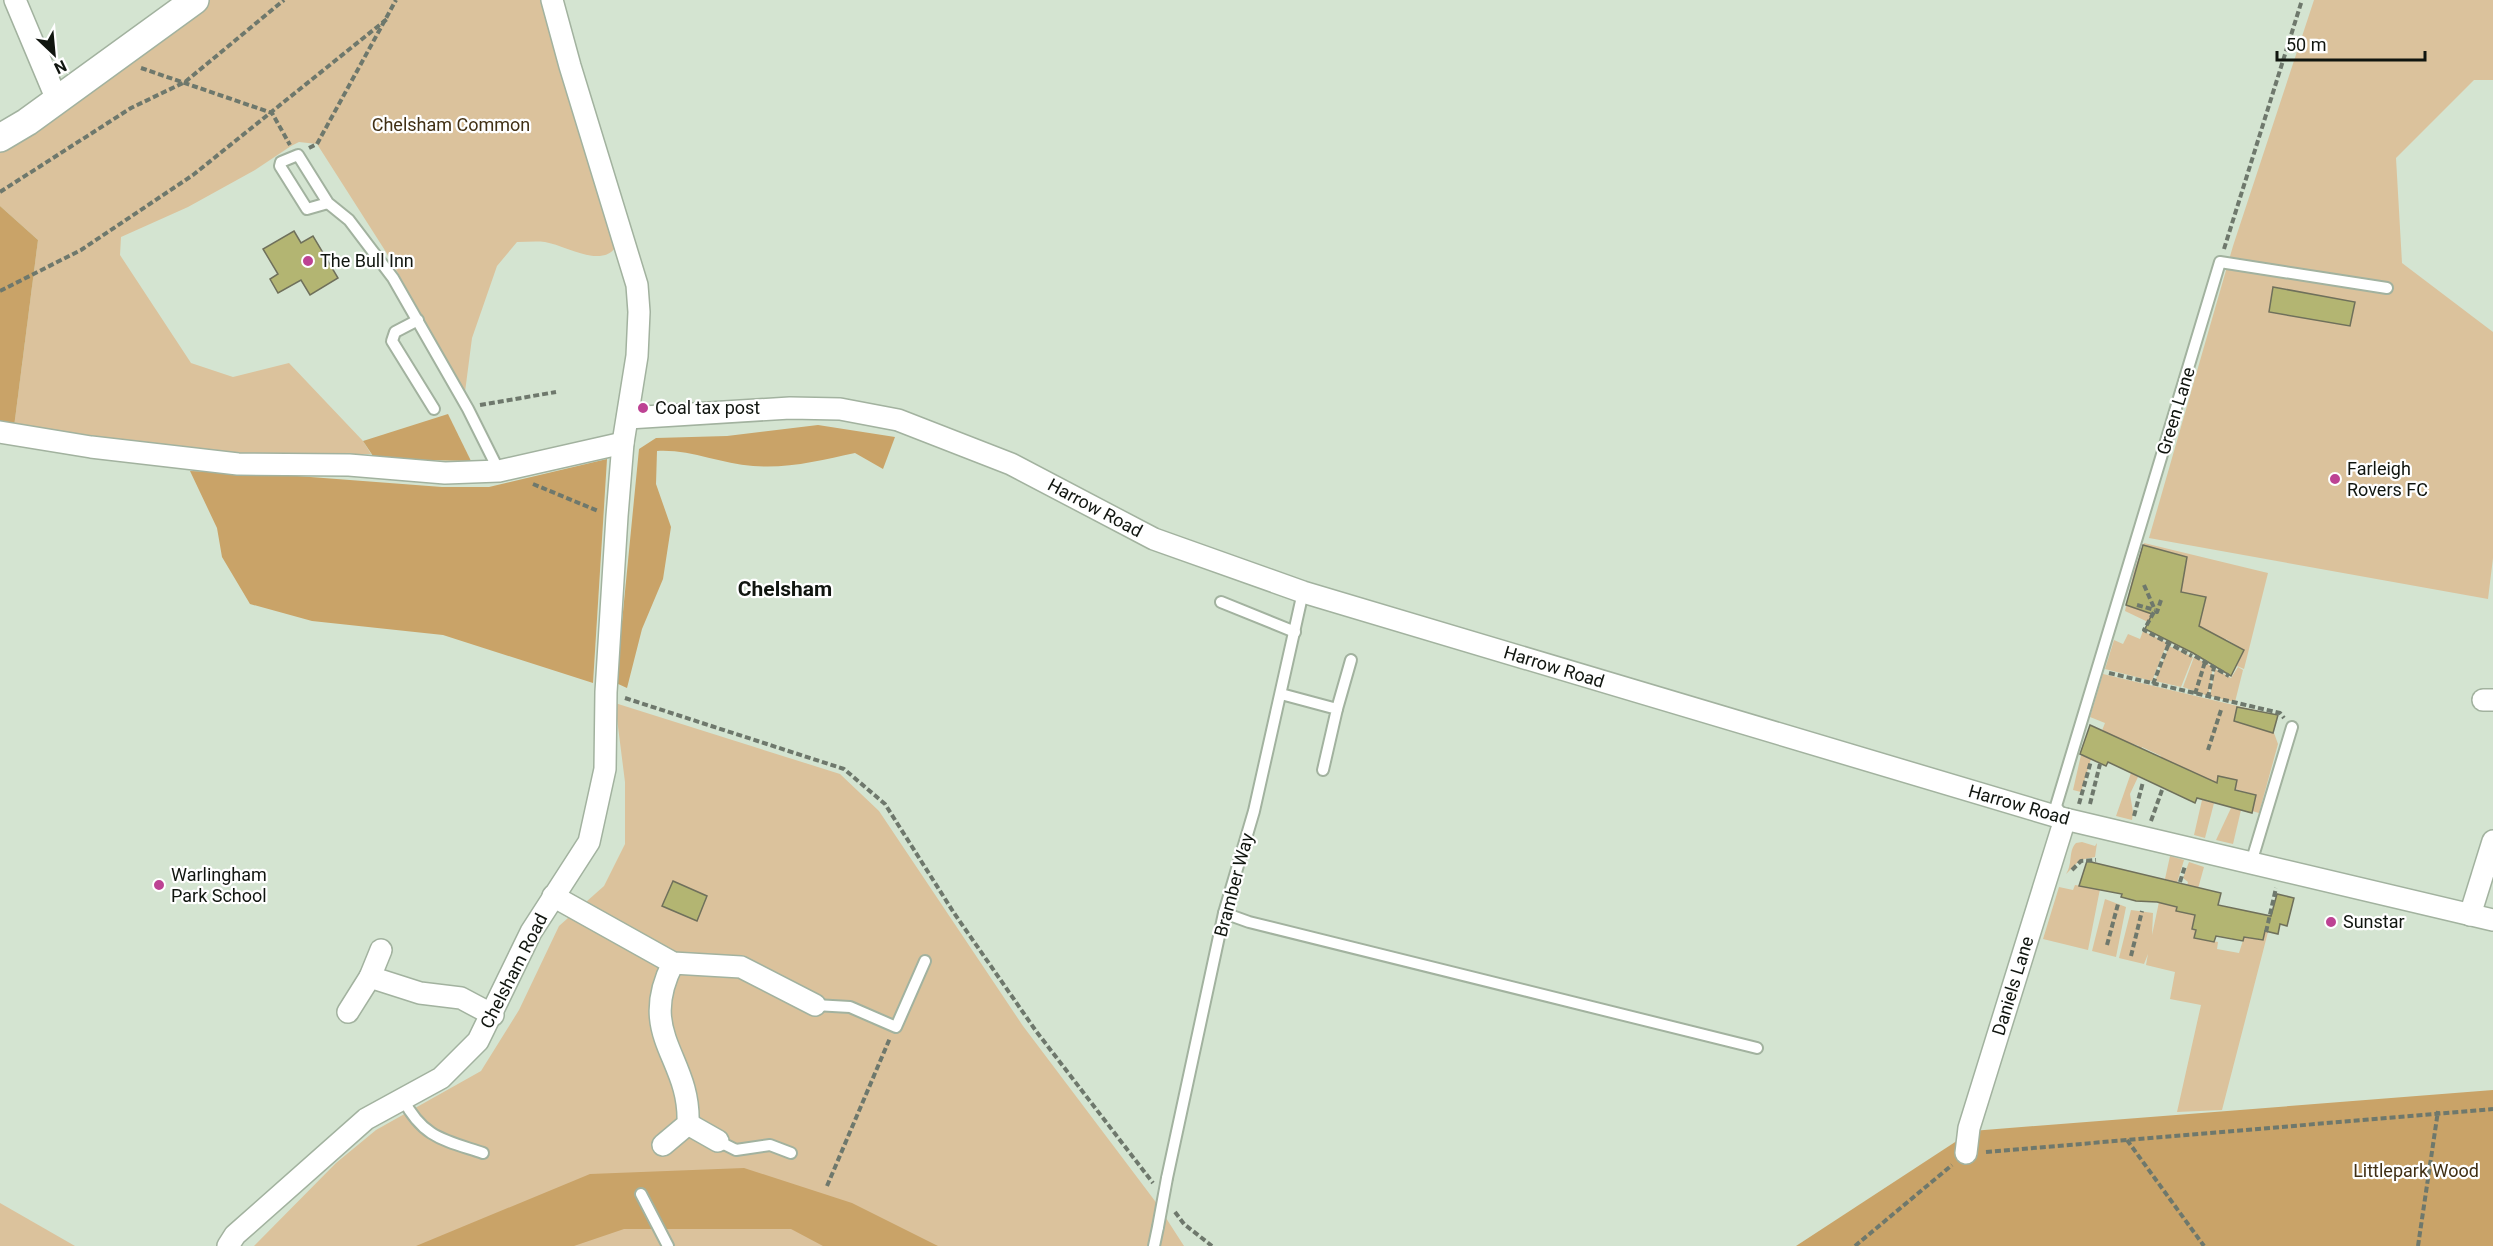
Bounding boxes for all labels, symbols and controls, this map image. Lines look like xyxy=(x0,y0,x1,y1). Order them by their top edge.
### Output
north arrow xyxy=(24,24,84,84)
scale bar xyxy=(2277,24,2426,62)
text: 50 m xyxy=(2286,34,2326,55)
text: N xyxy=(51,56,70,78)
park label: Chelsham Common xyxy=(372,114,530,135)
place label: The Bull Inn xyxy=(320,250,414,271)
marker: The Bull Inn xyxy=(301,254,315,268)
street label: Green Lane xyxy=(2152,364,2199,457)
place label: Coal tax post xyxy=(655,397,760,418)
marker: Coal tax post xyxy=(636,401,650,415)
place label: Farleigh Rovers FC xyxy=(2347,458,2428,500)
marker: Farleigh Rovers FC xyxy=(2328,472,2342,486)
street label: Harrow Road xyxy=(1044,474,1146,541)
district label: Chelsham xyxy=(738,577,832,601)
street label: Harrow Road xyxy=(1501,641,1607,692)
street label: Harrow Road xyxy=(1966,780,2072,829)
street label: Bramber Way xyxy=(1210,830,1258,939)
place label: Warlingham Park School xyxy=(171,864,267,906)
marker: Warlingham Park School xyxy=(152,878,166,892)
street label: Chelsham Road xyxy=(476,910,552,1032)
place label: Sunstar xyxy=(2343,911,2405,932)
marker: Sunstar xyxy=(2324,915,2338,929)
street label: Daniels Lane xyxy=(1987,934,2038,1038)
park label: Littlepark Wood xyxy=(2353,1160,2479,1181)

